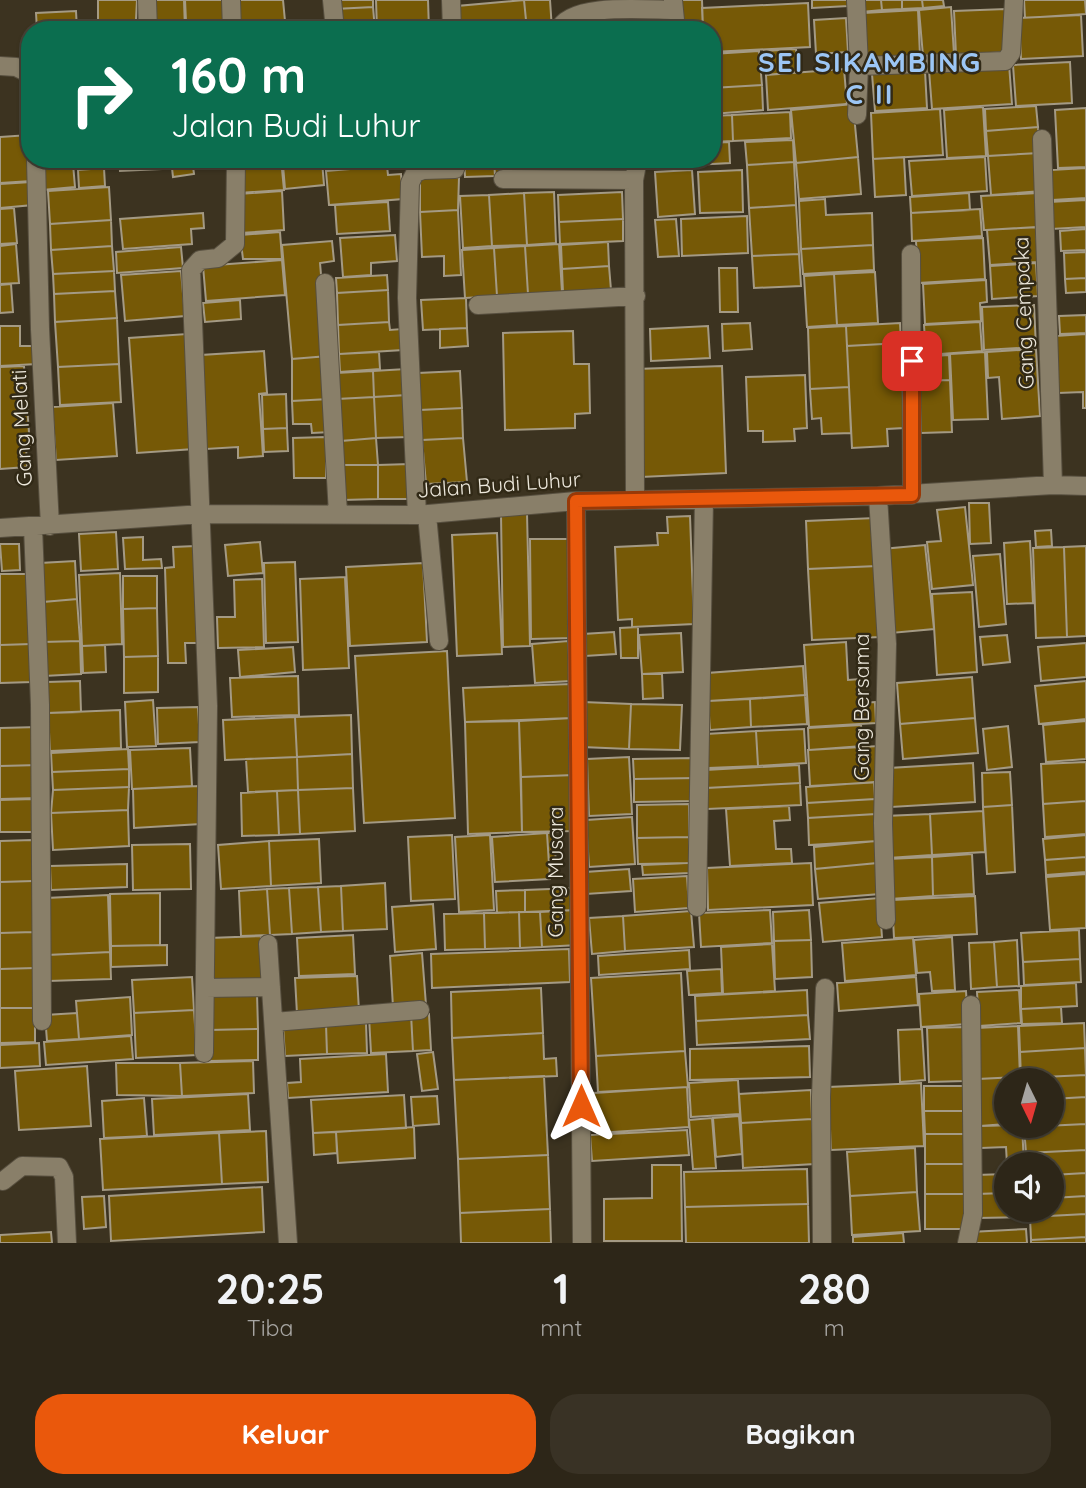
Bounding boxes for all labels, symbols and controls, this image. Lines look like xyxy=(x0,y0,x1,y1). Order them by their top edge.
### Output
text: 160 m xyxy=(171,44,306,105)
district label: SEI SIKAMBING C II xyxy=(758,44,982,111)
icon: right xyxy=(56,49,147,140)
text: Jalan Budi Luhur xyxy=(171,105,421,145)
street label: Gang Cempaka xyxy=(1007,236,1039,390)
pin xyxy=(882,331,942,391)
icon: arrive xyxy=(893,342,931,380)
street label: Gang Melati xyxy=(5,369,37,487)
street label: Jalan Budi Luhur xyxy=(416,465,582,503)
street label: Gang Bersama xyxy=(848,634,874,780)
street label: Gang Musara xyxy=(542,806,568,938)
north arrow xyxy=(994,1068,1064,1138)
map controls xyxy=(994,1068,1064,1222)
position arrow xyxy=(544,1069,618,1143)
button: sound xyxy=(994,1152,1064,1222)
text: 20:25 xyxy=(215,1262,325,1315)
text: 1 xyxy=(553,1262,569,1315)
text: 280 xyxy=(798,1262,870,1315)
text: Tiba xyxy=(247,1313,293,1342)
text: mnt xyxy=(540,1313,582,1342)
text: m xyxy=(824,1313,845,1342)
button: Keluar xyxy=(35,1394,536,1474)
button: Bagikan xyxy=(550,1394,1051,1474)

